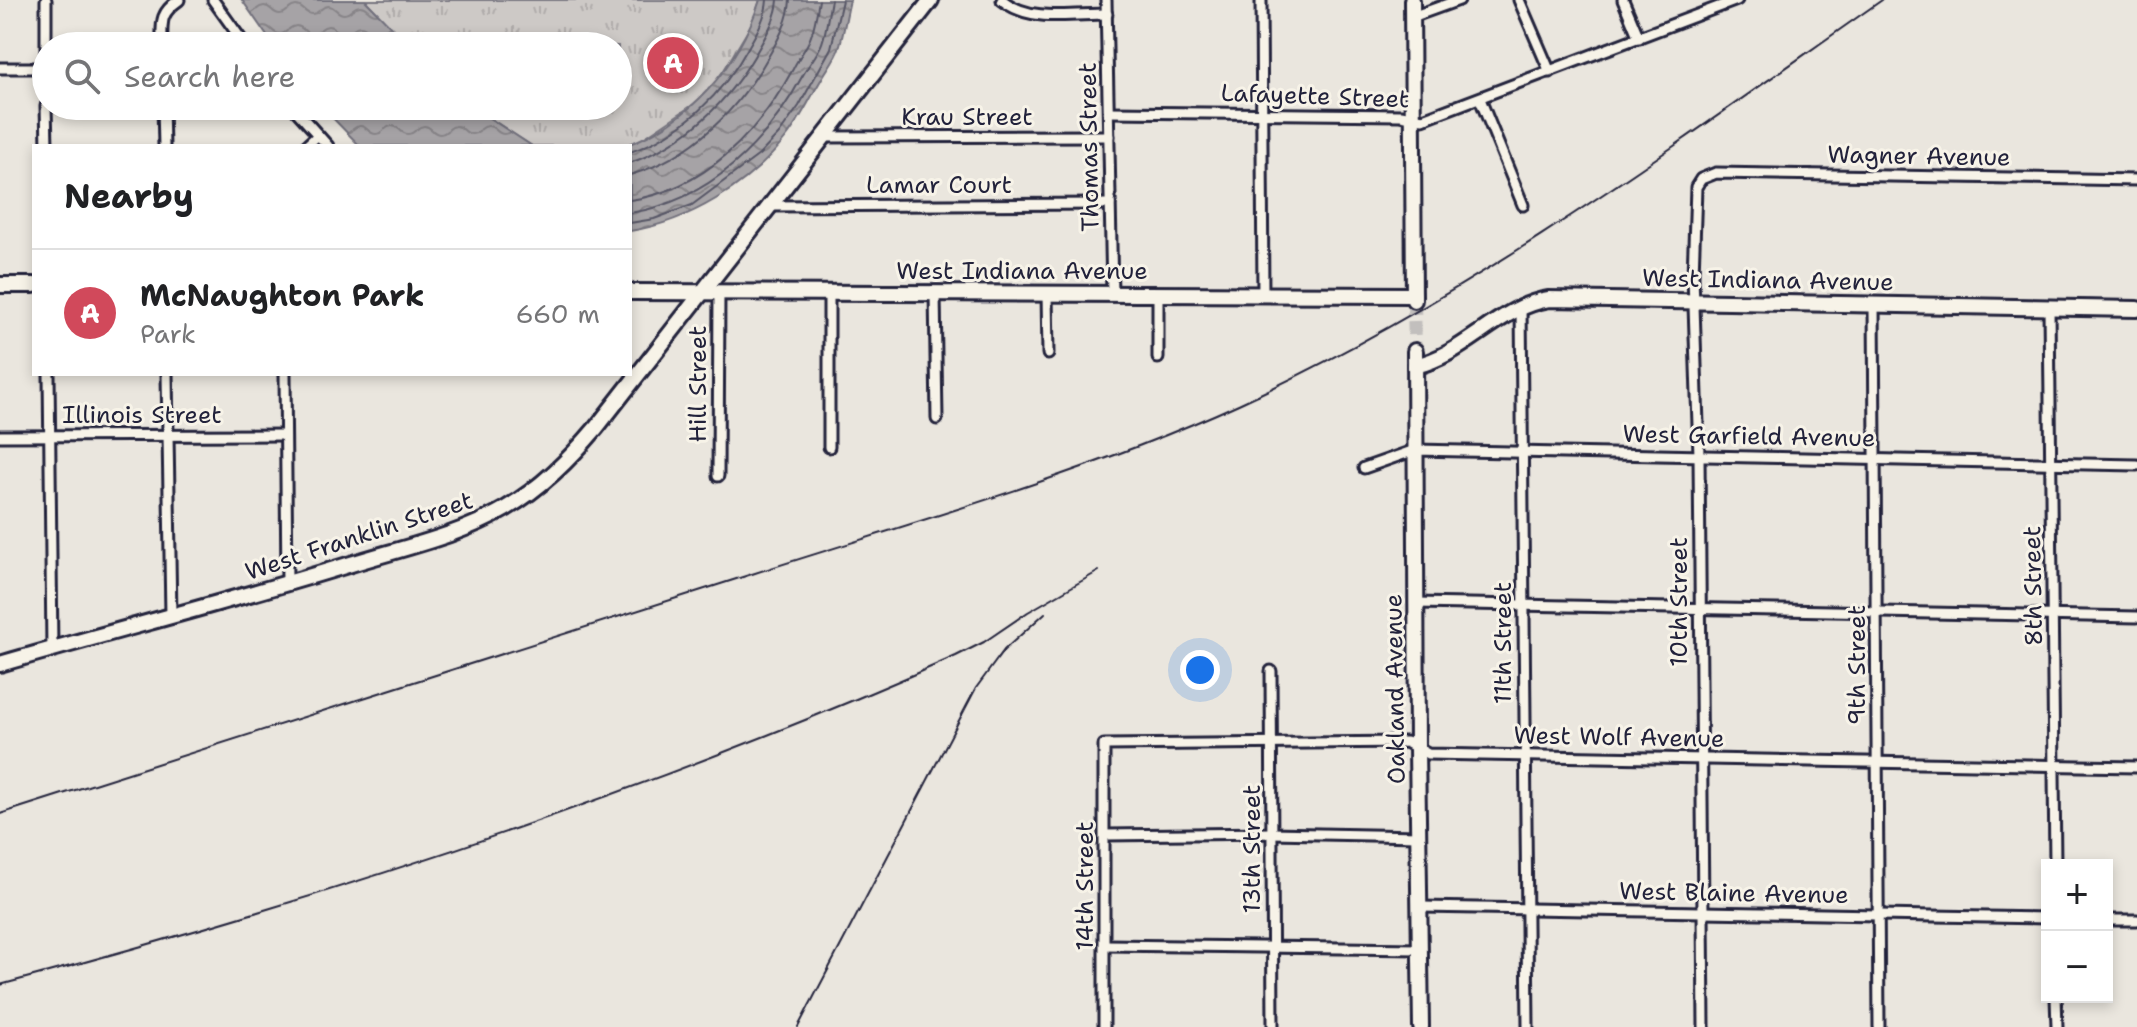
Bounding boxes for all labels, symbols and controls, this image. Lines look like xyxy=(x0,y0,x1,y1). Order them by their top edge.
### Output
search box xyxy=(32,32,632,120)
pin: A xyxy=(647,33,699,93)
icon: search xyxy=(60,54,104,98)
text: Search here xyxy=(124,56,295,97)
street label: Thomas Street xyxy=(1072,62,1106,232)
street label: Lafayette Street xyxy=(1220,77,1410,115)
street label: Krau Street xyxy=(901,101,1033,133)
street label: Wagner Avenue xyxy=(1827,138,2011,174)
street label: Lamar Court xyxy=(866,169,1012,201)
text: Nearby xyxy=(64,173,194,219)
street label: West Indiana Avenue xyxy=(896,255,1148,287)
street label: West Indiana Avenue xyxy=(1642,262,1894,298)
text: McNaughton Park xyxy=(140,275,424,316)
text: A xyxy=(80,296,100,331)
text: 660 m xyxy=(515,296,600,331)
text: Park xyxy=(140,316,196,351)
street label: Hill Street xyxy=(682,325,714,443)
street label: Illinois Street xyxy=(62,399,222,431)
street label: West Garfield Avenue xyxy=(1622,418,1876,454)
street label: West Franklin Street xyxy=(241,484,477,588)
street label: 8th Street xyxy=(2016,526,2050,646)
street label: 10th Street xyxy=(1663,537,1695,667)
street label: 11th Street xyxy=(1487,582,1519,704)
street label: Oakland Avenue xyxy=(1377,594,1413,784)
street label: 9th Street xyxy=(1841,605,1873,725)
your location xyxy=(1180,650,1220,690)
street label: West Wolf Avenue xyxy=(1513,719,1725,755)
street label: 13th Street xyxy=(1236,784,1268,914)
street label: 14th Street xyxy=(1069,821,1101,951)
map controls xyxy=(2041,859,2113,1003)
button: + xyxy=(2041,859,2113,931)
street label: West Blaine Avenue xyxy=(1619,875,1849,911)
button: − xyxy=(2041,931,2113,1003)

